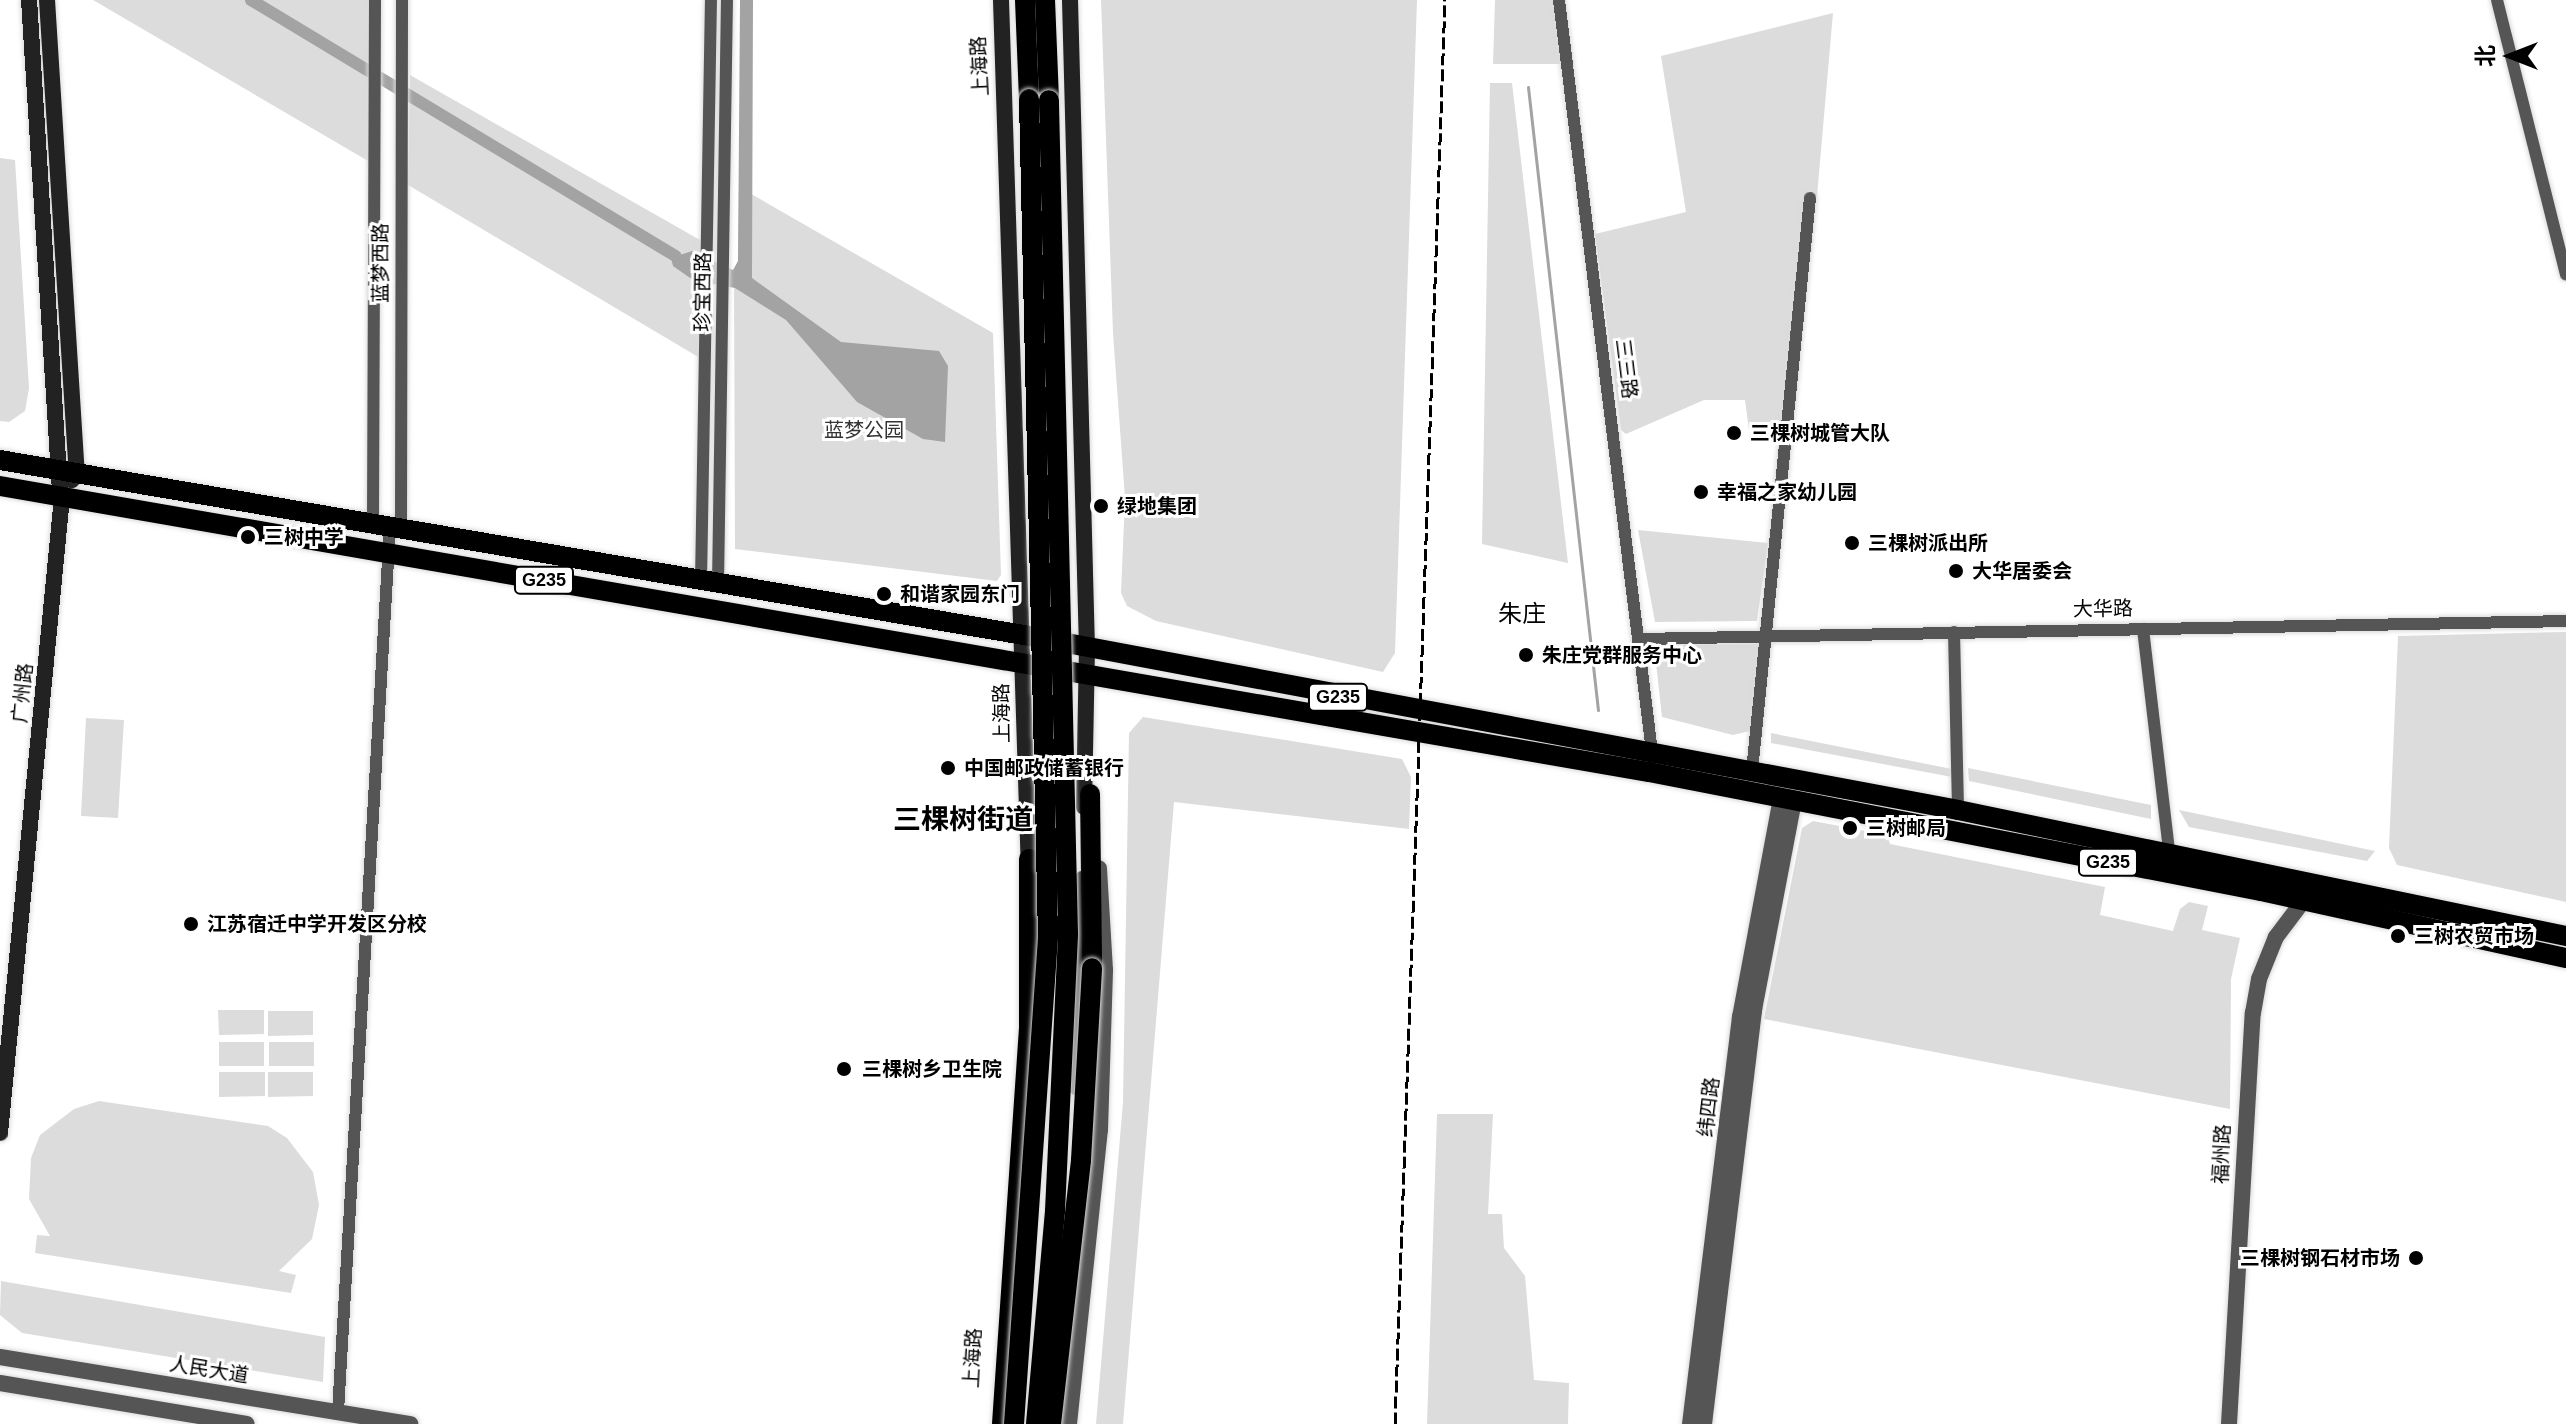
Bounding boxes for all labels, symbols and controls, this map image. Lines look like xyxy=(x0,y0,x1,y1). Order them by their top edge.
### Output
north arrow xyxy=(2470,16,2550,96)
street label: 上海路 xyxy=(966,35,994,97)
text: 北 xyxy=(2473,45,2498,67)
street label: 蓝梦西路 xyxy=(369,223,393,303)
street label: 珍宝西路 xyxy=(690,252,716,332)
street label: 三三路 xyxy=(1610,338,1642,400)
park label: 蓝梦公园 xyxy=(824,418,904,442)
place label: 三棵树城管大队 xyxy=(1750,421,1890,445)
marker: 三棵树城管大队 xyxy=(1725,424,1743,442)
place label: 幸福之家幼儿园 xyxy=(1717,480,1857,504)
marker: 幸福之家幼儿园 xyxy=(1692,483,1710,501)
place label: 绿地集团 xyxy=(1117,494,1197,518)
marker: 绿地集团 xyxy=(1092,497,1110,515)
place label: 三树中学 xyxy=(264,525,344,549)
marker: 三树中学 xyxy=(239,528,257,546)
place label: 三棵树派出所 xyxy=(1868,531,1988,555)
marker: 三棵树派出所 xyxy=(1843,534,1861,552)
place label: 大华居委会 xyxy=(1972,559,2072,583)
marker: 大华居委会 xyxy=(1947,562,1965,580)
road number: G235 xyxy=(512,566,576,594)
place label: 和谐家园东门 xyxy=(900,582,1020,606)
marker: 和谐家园东门 xyxy=(875,585,893,603)
street label: 大华路 xyxy=(2073,596,2133,622)
district label: 朱庄 xyxy=(1498,600,1546,628)
place label: 朱庄党群服务中心 xyxy=(1542,643,1702,667)
marker: 朱庄党群服务中心 xyxy=(1517,646,1535,664)
street label: 广州路 xyxy=(8,662,38,724)
street label: 上海路 xyxy=(989,683,1015,743)
road number: G235 xyxy=(1306,683,1370,711)
place label: 中国邮政储蓄银行 xyxy=(964,756,1124,780)
marker: 中国邮政储蓄银行 xyxy=(939,759,957,777)
district label: 三棵树街道 xyxy=(893,803,1033,837)
place label: 三树邮局 xyxy=(1866,816,1946,840)
marker: 三树邮局 xyxy=(1841,819,1859,837)
road number: G235 xyxy=(2076,848,2140,876)
place label: 江苏宿迁中学开发区分校 xyxy=(207,912,427,936)
marker: 江苏宿迁中学开发区分校 xyxy=(182,915,200,933)
place label: 三树农贸市场 xyxy=(2414,924,2534,948)
marker: 三树农贸市场 xyxy=(2389,927,2407,945)
place label: 三棵树乡卫生院 xyxy=(862,1057,1002,1081)
marker: 三棵树乡卫生院 xyxy=(833,1058,855,1080)
street label: 纬四路 xyxy=(1693,1076,1725,1138)
street label: 福州路 xyxy=(2208,1123,2236,1185)
place label: 三棵树钢石材市场 xyxy=(2240,1246,2400,1270)
marker: 三棵树钢石材市场 xyxy=(2407,1249,2425,1267)
street label: 上海路 xyxy=(959,1327,987,1389)
street label: 人民大道 xyxy=(168,1352,250,1388)

